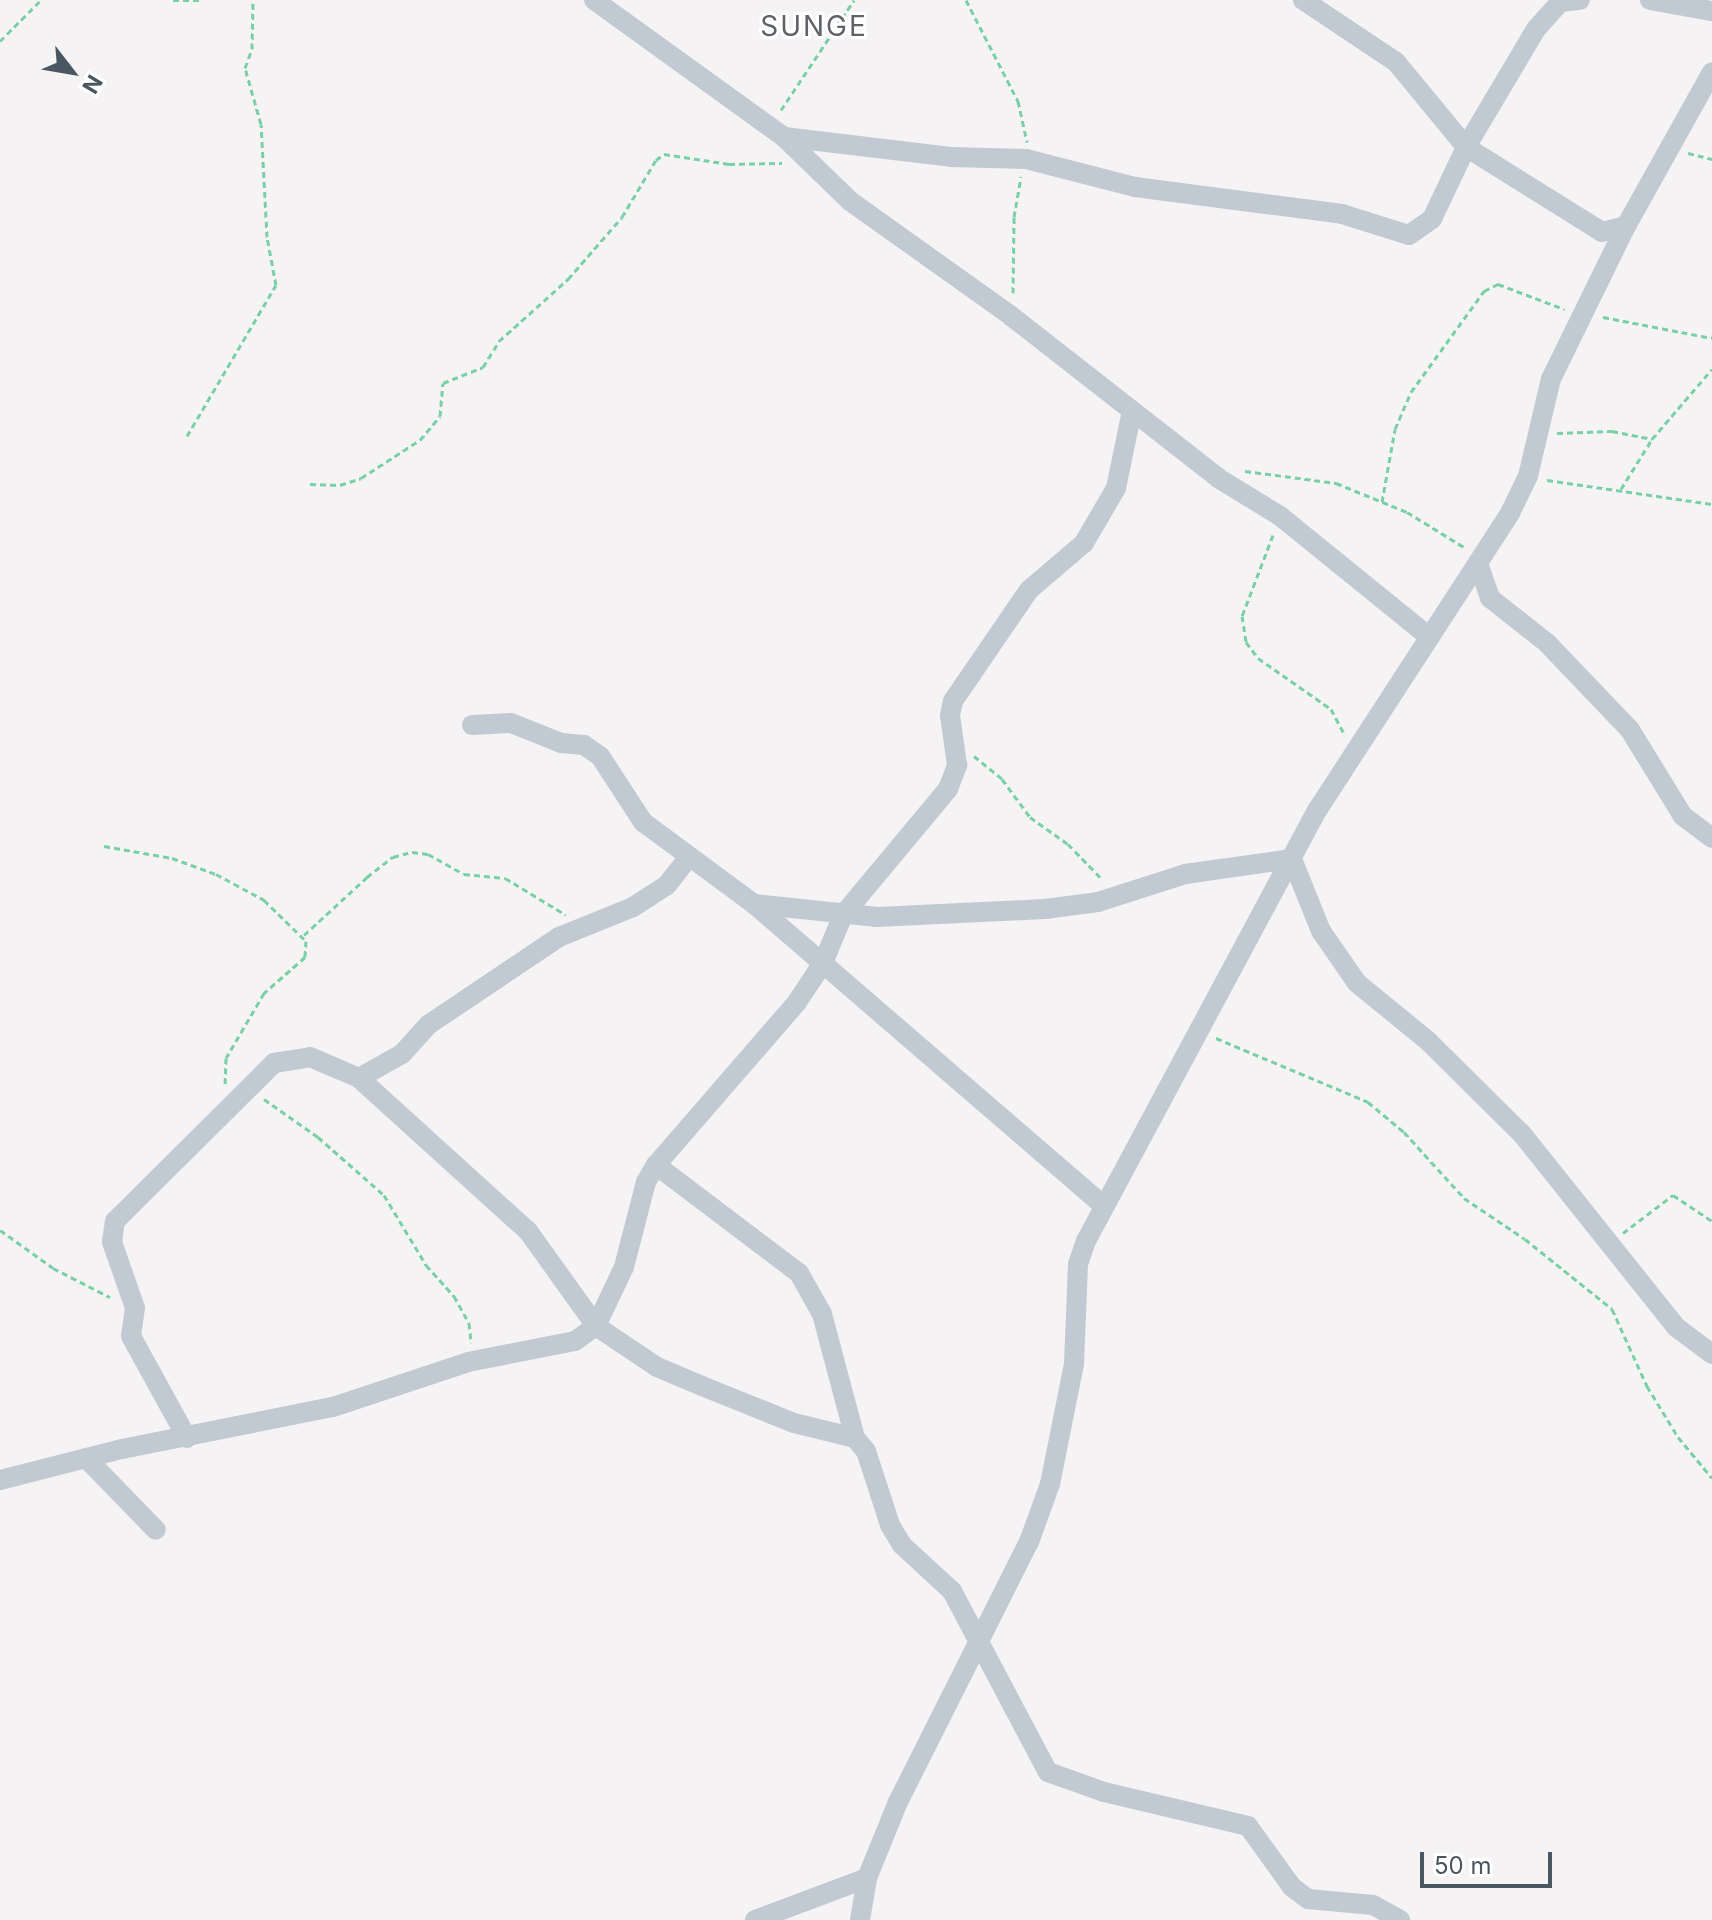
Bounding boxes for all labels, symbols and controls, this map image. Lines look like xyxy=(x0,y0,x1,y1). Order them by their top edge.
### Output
district label: SUNGE xyxy=(760,9,868,43)
north arrow xyxy=(32,32,112,112)
text: N xyxy=(77,70,108,98)
scale bar xyxy=(1424,1836,1556,1886)
text: 50 m xyxy=(1434,1851,1492,1880)

